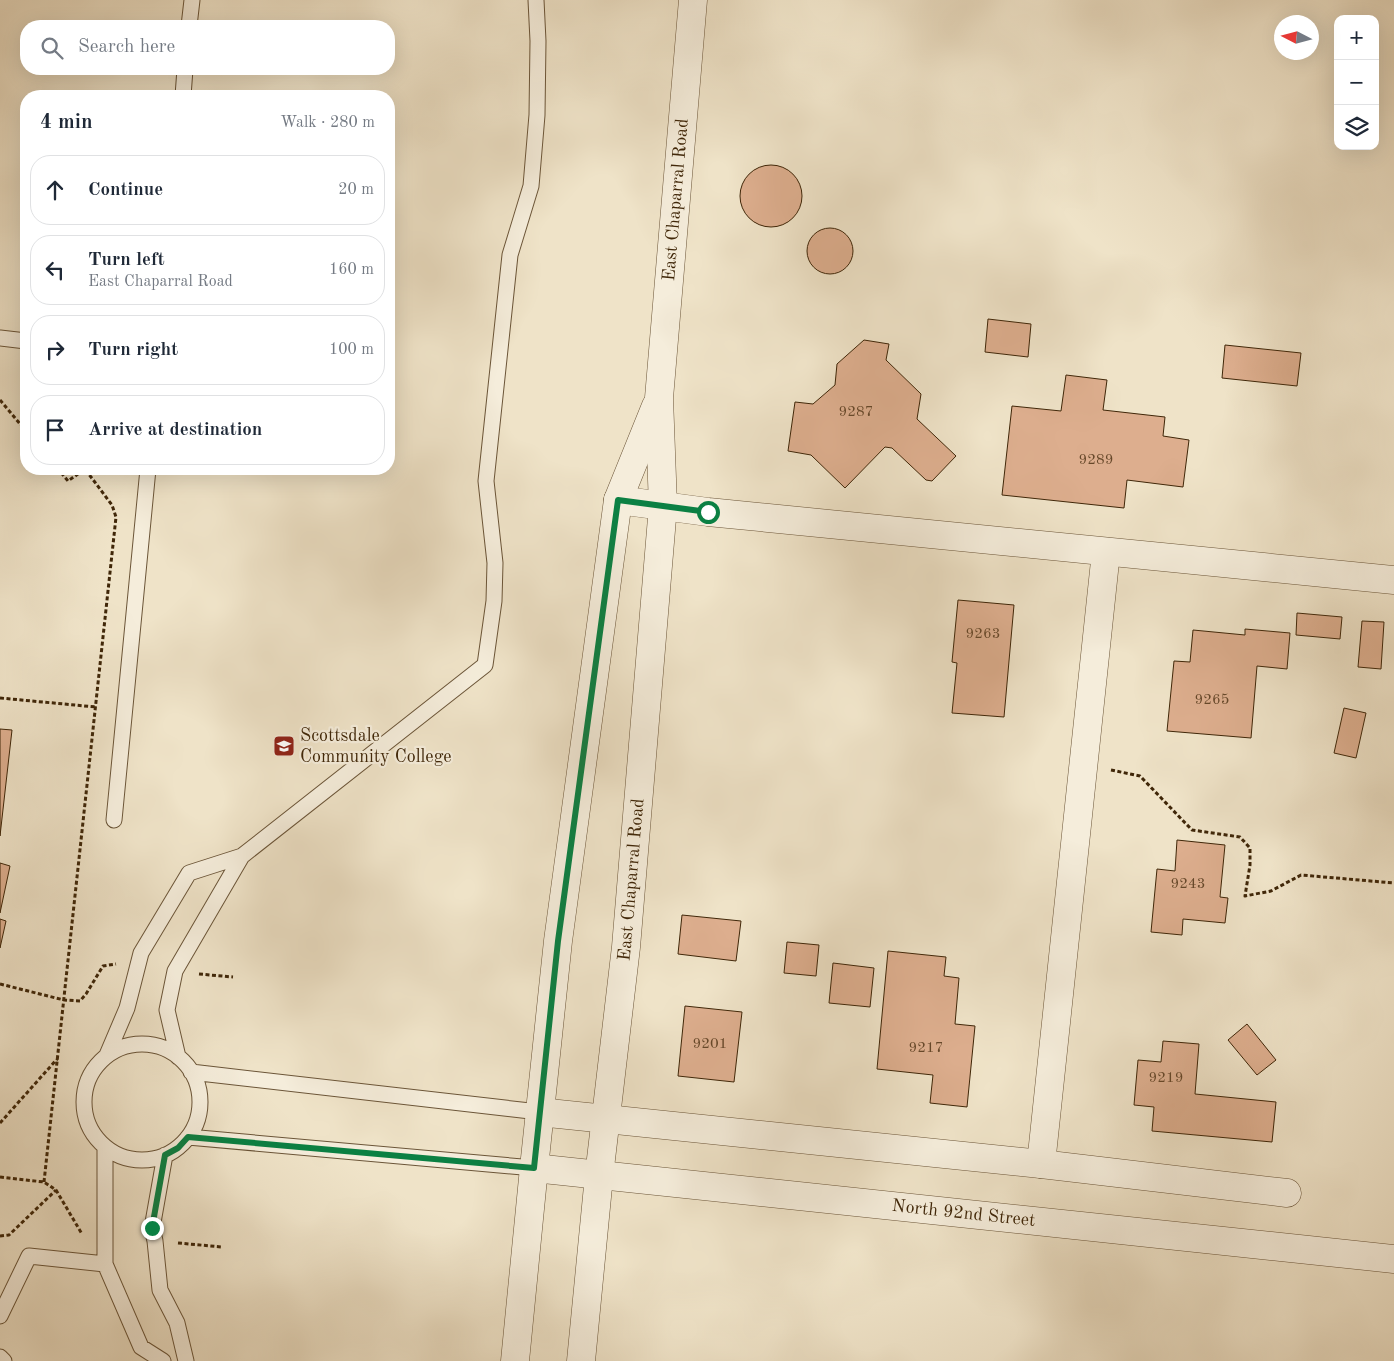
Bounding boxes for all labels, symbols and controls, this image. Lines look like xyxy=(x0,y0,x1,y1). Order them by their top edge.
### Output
north arrow xyxy=(1274,15,1319,60)
map controls xyxy=(1334,15,1379,150)
button: + xyxy=(1334,15,1379,60)
search box xyxy=(20,20,395,75)
icon: search xyxy=(38,34,66,62)
text: Search here xyxy=(78,38,175,57)
button: − xyxy=(1334,60,1379,105)
button: layers xyxy=(1334,105,1379,150)
text: 4 min xyxy=(40,112,93,133)
text: Walk · 280 m xyxy=(280,115,375,131)
street label: East Chaparral Road xyxy=(660,118,692,282)
icon: ahead xyxy=(41,176,69,204)
text: Continue xyxy=(88,181,163,200)
text: 20 m xyxy=(338,182,374,198)
text: Turn left xyxy=(88,251,165,270)
icon: left xyxy=(41,256,69,284)
text: 160 m xyxy=(329,262,374,278)
text: East Chaparral Road xyxy=(88,274,233,290)
icon: right xyxy=(41,336,69,364)
text: Turn right xyxy=(88,341,178,360)
text: 100 m xyxy=(329,342,374,358)
house number: 9287 xyxy=(839,405,873,420)
icon: arrive xyxy=(41,416,69,444)
text: Arrive at destination xyxy=(88,421,262,440)
house number: 9289 xyxy=(1079,453,1113,468)
route start xyxy=(697,501,720,524)
house number: 9263 xyxy=(966,627,1000,642)
house number: 9265 xyxy=(1195,693,1229,708)
place label: Scottsdale Community College xyxy=(300,727,452,766)
school or university icon: Scottsdale Community College xyxy=(272,734,296,758)
street label: East Chaparral Road xyxy=(615,798,647,962)
house number: 9243 xyxy=(1171,877,1205,892)
house number: 9201 xyxy=(693,1037,727,1052)
house number: 9217 xyxy=(909,1041,943,1056)
house number: 9219 xyxy=(1149,1071,1183,1086)
street label: North 92nd Street xyxy=(891,1197,1036,1230)
route end xyxy=(141,1217,164,1240)

